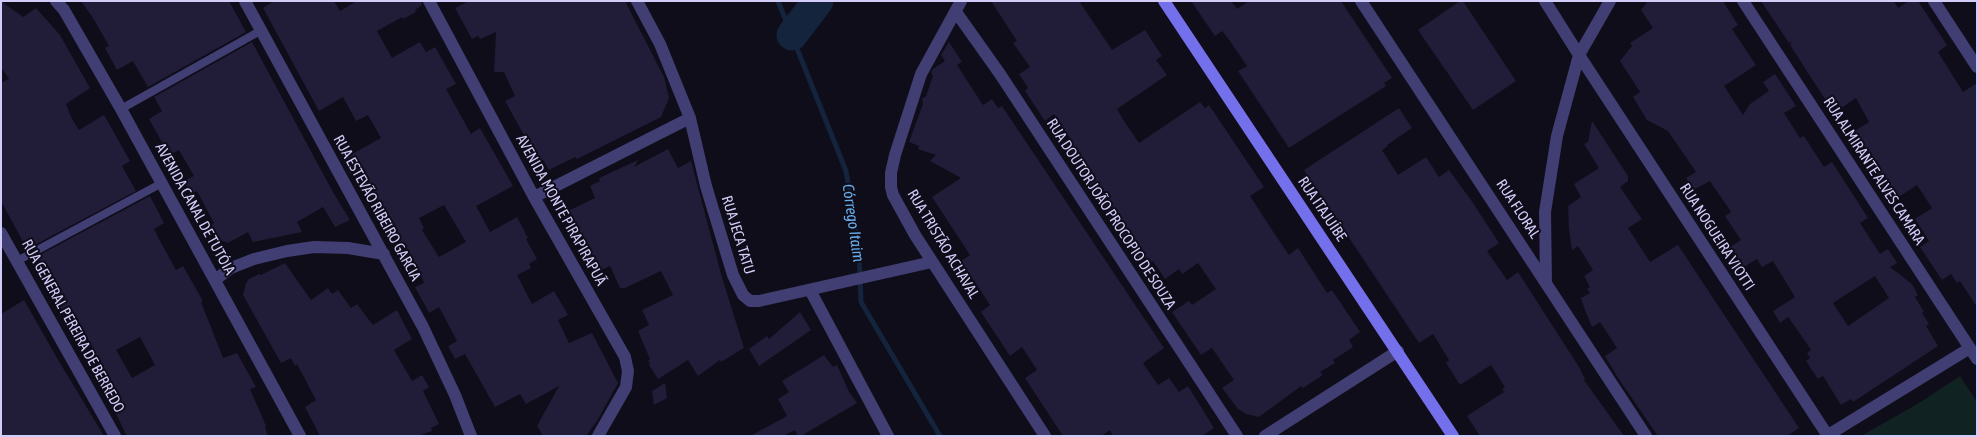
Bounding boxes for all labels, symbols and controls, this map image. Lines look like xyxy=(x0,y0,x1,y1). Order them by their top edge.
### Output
street label: RUA ALMIRANTE ALVES CAMARA xyxy=(1820,94,1928,248)
street label: RUA DOUTOR JOÃO PROCOPIO DE SOUZA xyxy=(1043,115,1179,313)
street label: AVENIDA MONTE PIRAPIRAPUÃ xyxy=(512,131,610,289)
street label: RUA ESTEVÃO RIBEIRO GARCIA xyxy=(329,132,425,284)
street label: AVENIDA CANAL DE TUTÓIA xyxy=(151,140,239,278)
street label: RUA ITAJUÍBE xyxy=(1294,173,1350,245)
street label: RUA FLORAL xyxy=(1492,176,1544,242)
street label: RUA NOGUEIRA VIOTTI xyxy=(1676,180,1758,294)
water label: Córrego Itaim xyxy=(838,183,868,263)
street label: RUA TRISTÃO ACHAVAL xyxy=(903,186,983,302)
street label: RUA JECA TATU xyxy=(718,194,758,276)
street label: RUA GENERAL PEREIRA DE BERREDO xyxy=(18,236,128,416)

